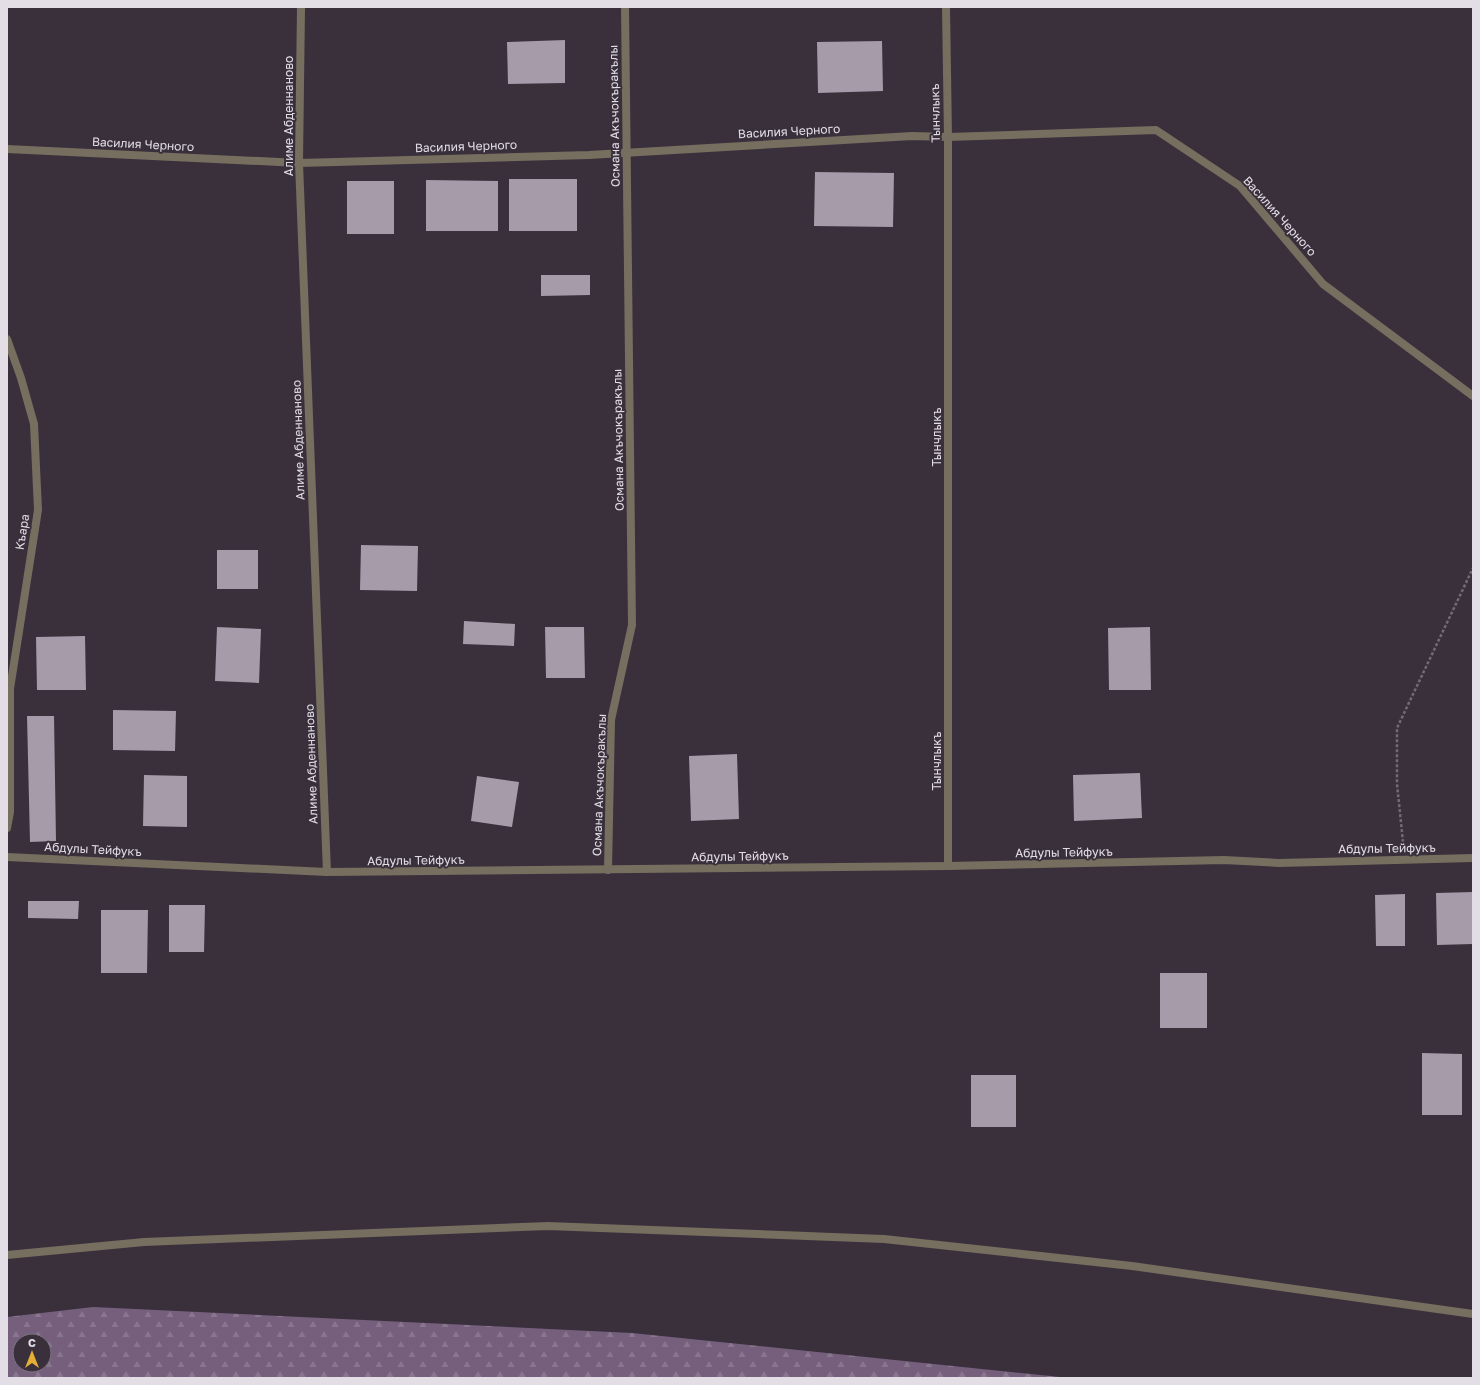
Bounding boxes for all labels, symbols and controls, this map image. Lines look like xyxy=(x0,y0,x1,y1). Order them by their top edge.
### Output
street label: Османа Акъчокъракълы xyxy=(605,45,623,187)
street label: Алиме Абденнаново xyxy=(281,56,296,176)
street label: Тынчлыкъ xyxy=(927,83,943,143)
street label: Василия Черного xyxy=(737,121,841,141)
street label: Василия Черного xyxy=(91,134,195,154)
street label: Василия Черного xyxy=(415,137,517,155)
street label: Василия Черного xyxy=(1240,173,1320,259)
street label: Османа Акъчокъракълы xyxy=(609,369,627,511)
street label: Алиме Абденнаново xyxy=(288,380,308,500)
street label: Тынчлыкъ xyxy=(929,407,944,467)
street label: Къара xyxy=(12,513,32,551)
street label: Алиме Абденнаново xyxy=(301,704,321,824)
street label: Османа Акъчокъракълы xyxy=(589,714,609,856)
street label: Тынчлыкъ xyxy=(929,731,944,791)
street label: Абдулы Тейфукъ xyxy=(44,839,142,859)
street label: Абдулы Тейфукъ xyxy=(1338,840,1436,856)
street label: Абдулы Тейфукъ xyxy=(1015,844,1113,860)
street label: Абдулы Тейфукъ xyxy=(691,848,789,864)
street label: Абдулы Тейфукъ xyxy=(367,852,465,868)
north arrow xyxy=(12,1333,52,1373)
text: С xyxy=(28,1336,36,1349)

